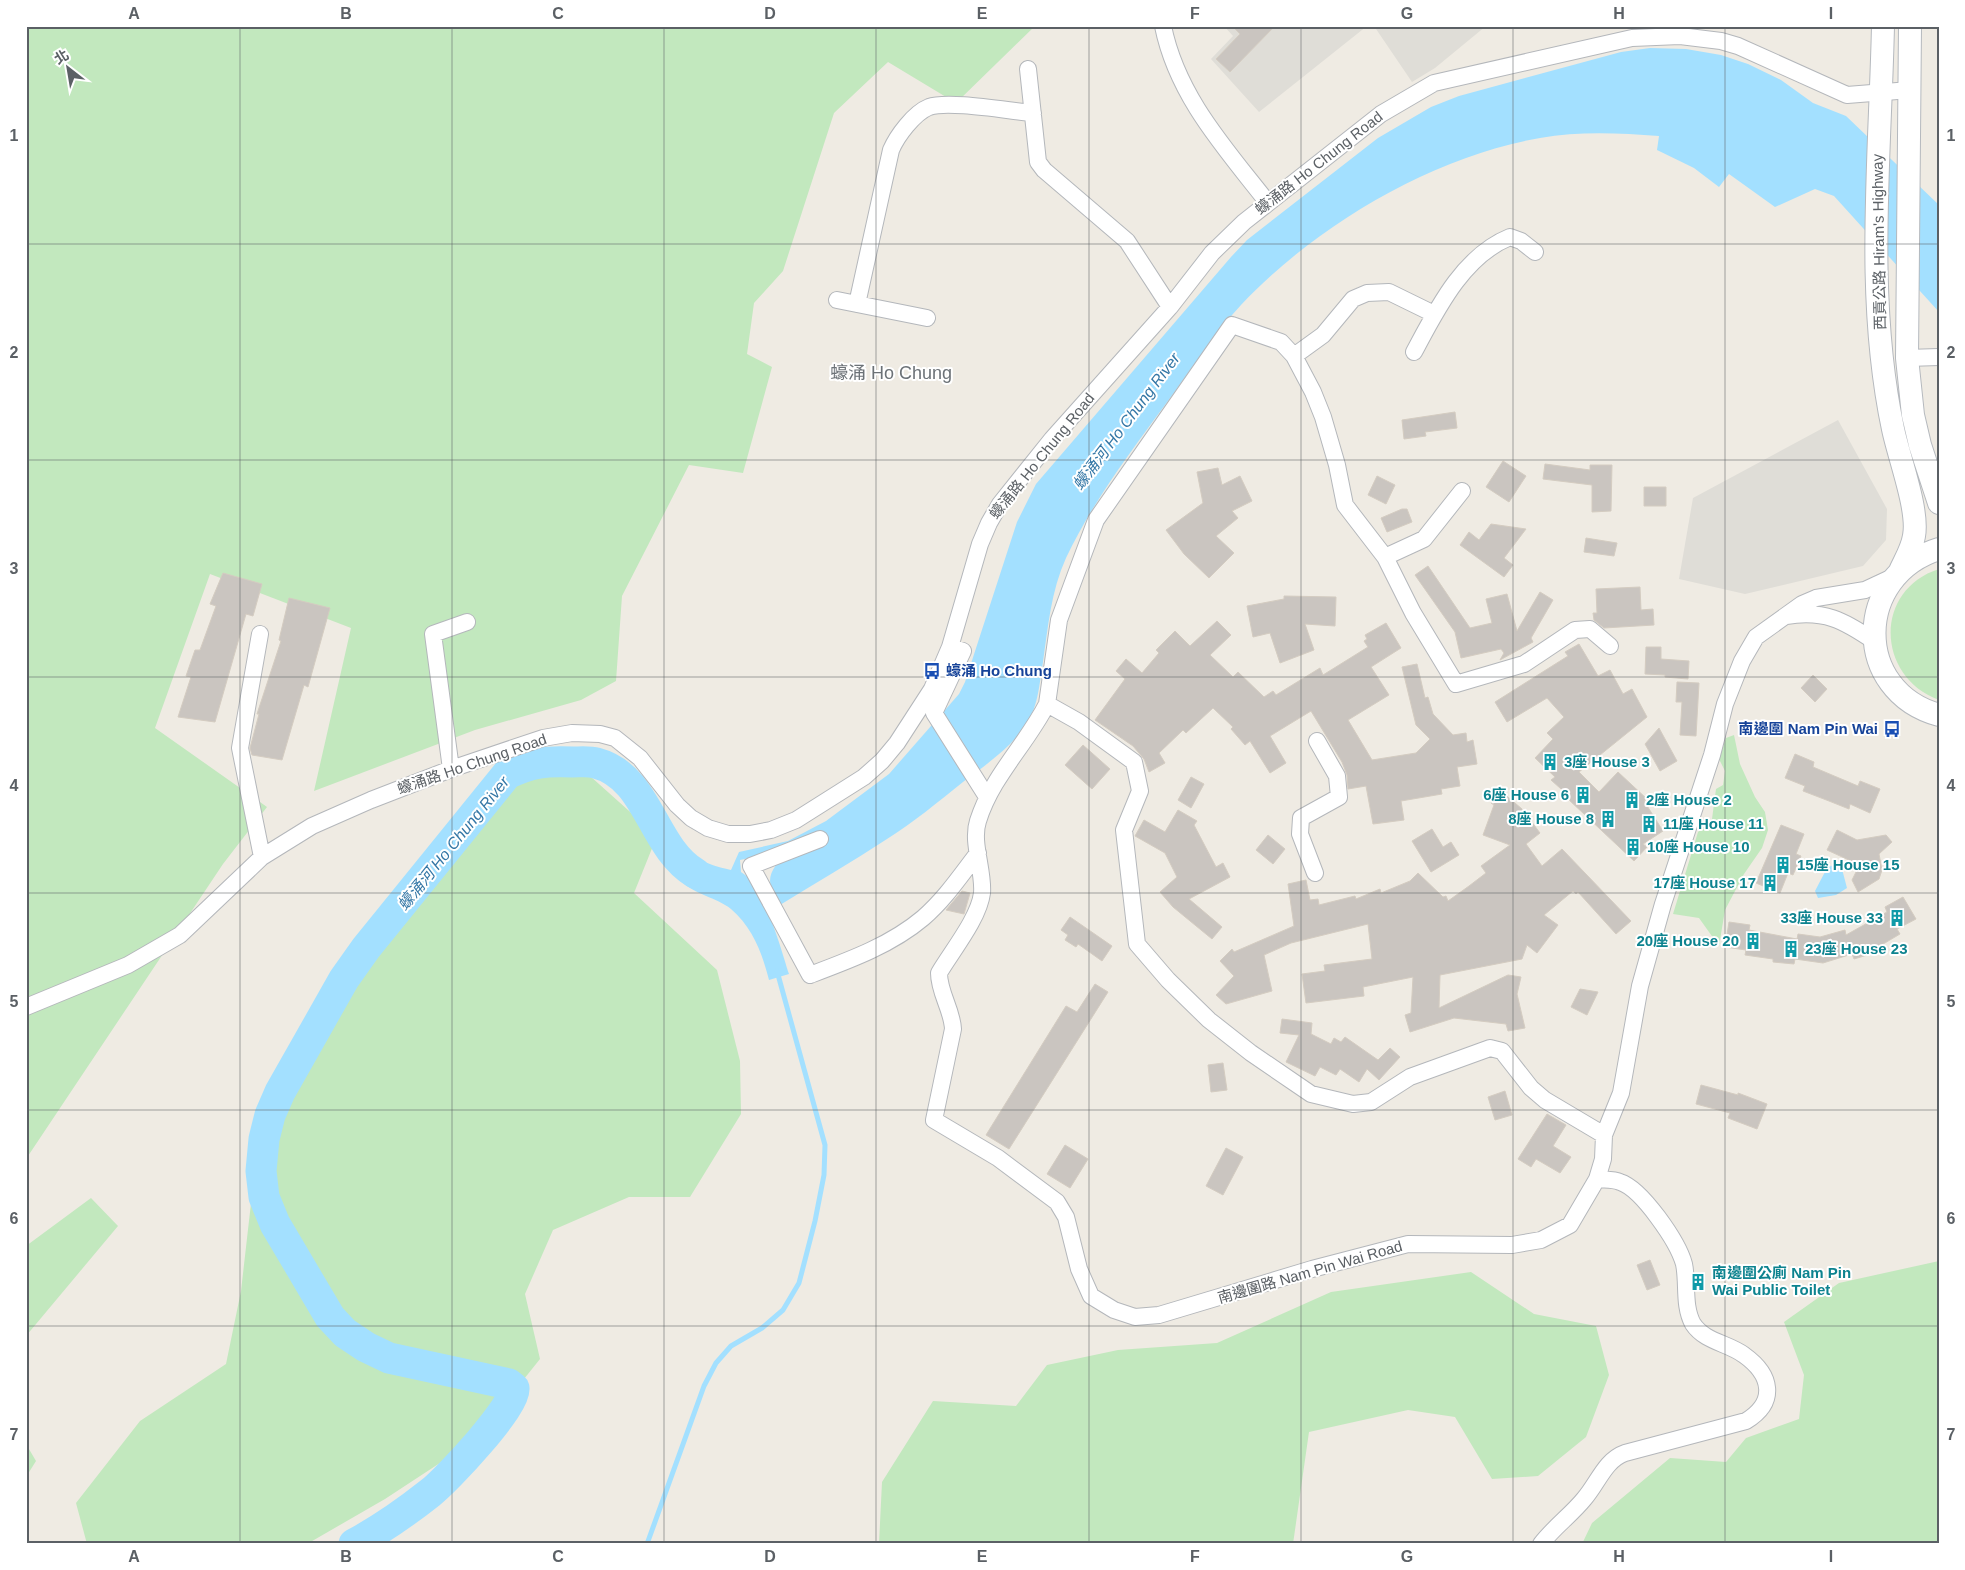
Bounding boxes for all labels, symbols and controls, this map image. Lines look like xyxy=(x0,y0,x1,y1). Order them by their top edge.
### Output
text: A xyxy=(128,5,140,22)
text: B xyxy=(340,5,352,22)
text: C xyxy=(552,5,564,22)
text: D xyxy=(764,5,776,22)
text: E xyxy=(977,5,988,22)
text: F xyxy=(1190,5,1200,22)
text: G xyxy=(1401,5,1413,22)
text: H xyxy=(1613,5,1625,22)
text: I xyxy=(1829,5,1833,22)
north arrow xyxy=(42,42,92,92)
text: 北 xyxy=(51,46,71,67)
street label: 蠔涌路 Ho Chung Road xyxy=(1252,108,1386,218)
text: 1 xyxy=(10,127,19,144)
text: 1 xyxy=(1947,127,1956,144)
street label: 西貢公路 Hiram's Highway xyxy=(1868,153,1889,330)
text: 2 xyxy=(10,344,19,361)
text: 2 xyxy=(1947,344,1956,361)
water label: 蠔涌河 Ho Chung River xyxy=(1070,349,1184,493)
district label: 蠔涌 Ho Chung xyxy=(830,363,952,383)
street label: 蠔涌路 Ho Chung Road xyxy=(986,389,1098,522)
text: 3 xyxy=(10,560,19,577)
text: 3 xyxy=(1947,560,1956,577)
bus stop icon: 蠔涌 Ho Chung xyxy=(922,661,942,681)
place label: 蠔涌 Ho Chung xyxy=(946,662,1052,679)
bus stop icon: 南邊圍 Nam Pin Wai xyxy=(1882,719,1902,739)
place label: 南邊圍 Nam Pin Wai xyxy=(1739,720,1878,737)
street label: 蠔涌路 Ho Chung Road xyxy=(395,730,549,797)
building icon: 3座 House 3 xyxy=(1540,752,1560,772)
place label: 3座 House 3 xyxy=(1564,753,1650,770)
water label: 蠔涌河 Ho Chung River xyxy=(394,773,513,913)
text: 4 xyxy=(10,777,19,794)
text: 4 xyxy=(1947,777,1956,794)
building icon: 6座 House 6 xyxy=(1573,785,1593,805)
place label: 6座 House 6 xyxy=(1483,786,1569,803)
building icon: 2座 House 2 xyxy=(1622,790,1642,810)
place label: 2座 House 2 xyxy=(1646,791,1732,808)
building icon: 8座 House 8 xyxy=(1598,809,1618,829)
place label: 8座 House 8 xyxy=(1508,810,1594,827)
building icon: 11座 House 11 xyxy=(1639,814,1659,834)
place label: 11座 House 11 xyxy=(1663,815,1764,832)
building icon: 10座 House 10 xyxy=(1623,837,1643,857)
place label: 10座 House 10 xyxy=(1647,838,1750,855)
building icon: 15座 House 15 xyxy=(1773,855,1793,875)
place label: 15座 House 15 xyxy=(1797,856,1900,873)
building icon: 17座 House 17 xyxy=(1760,873,1780,893)
place label: 17座 House 17 xyxy=(1653,874,1756,891)
building icon: 33座 House 33 xyxy=(1887,908,1907,928)
place label: 33座 House 33 xyxy=(1780,909,1883,926)
building icon: 20座 House 20 xyxy=(1743,931,1763,951)
place label: 20座 House 20 xyxy=(1636,932,1739,949)
building icon: 23座 House 23 xyxy=(1781,939,1801,959)
place label: 23座 House 23 xyxy=(1805,940,1908,957)
text: 5 xyxy=(10,993,19,1010)
text: 5 xyxy=(1947,993,1956,1010)
text: 6 xyxy=(10,1210,19,1227)
text: 6 xyxy=(1947,1210,1956,1227)
street label: 南邊圍路 Nam Pin Wai Road xyxy=(1216,1237,1404,1306)
place label: 南邊圍公廁 Nam Pin Wai Public Toilet xyxy=(1712,1264,1851,1298)
building icon: 南邊圍公廁 Nam Pin Wai Public Toilet xyxy=(1688,1272,1708,1292)
text: 7 xyxy=(10,1426,19,1443)
text: 7 xyxy=(1947,1426,1956,1443)
text: A xyxy=(128,1548,140,1565)
text: B xyxy=(340,1548,352,1565)
text: C xyxy=(552,1548,564,1565)
text: D xyxy=(764,1548,776,1565)
text: E xyxy=(977,1548,988,1565)
text: F xyxy=(1190,1548,1200,1565)
text: G xyxy=(1401,1548,1413,1565)
text: H xyxy=(1613,1548,1625,1565)
text: I xyxy=(1829,1548,1833,1565)

